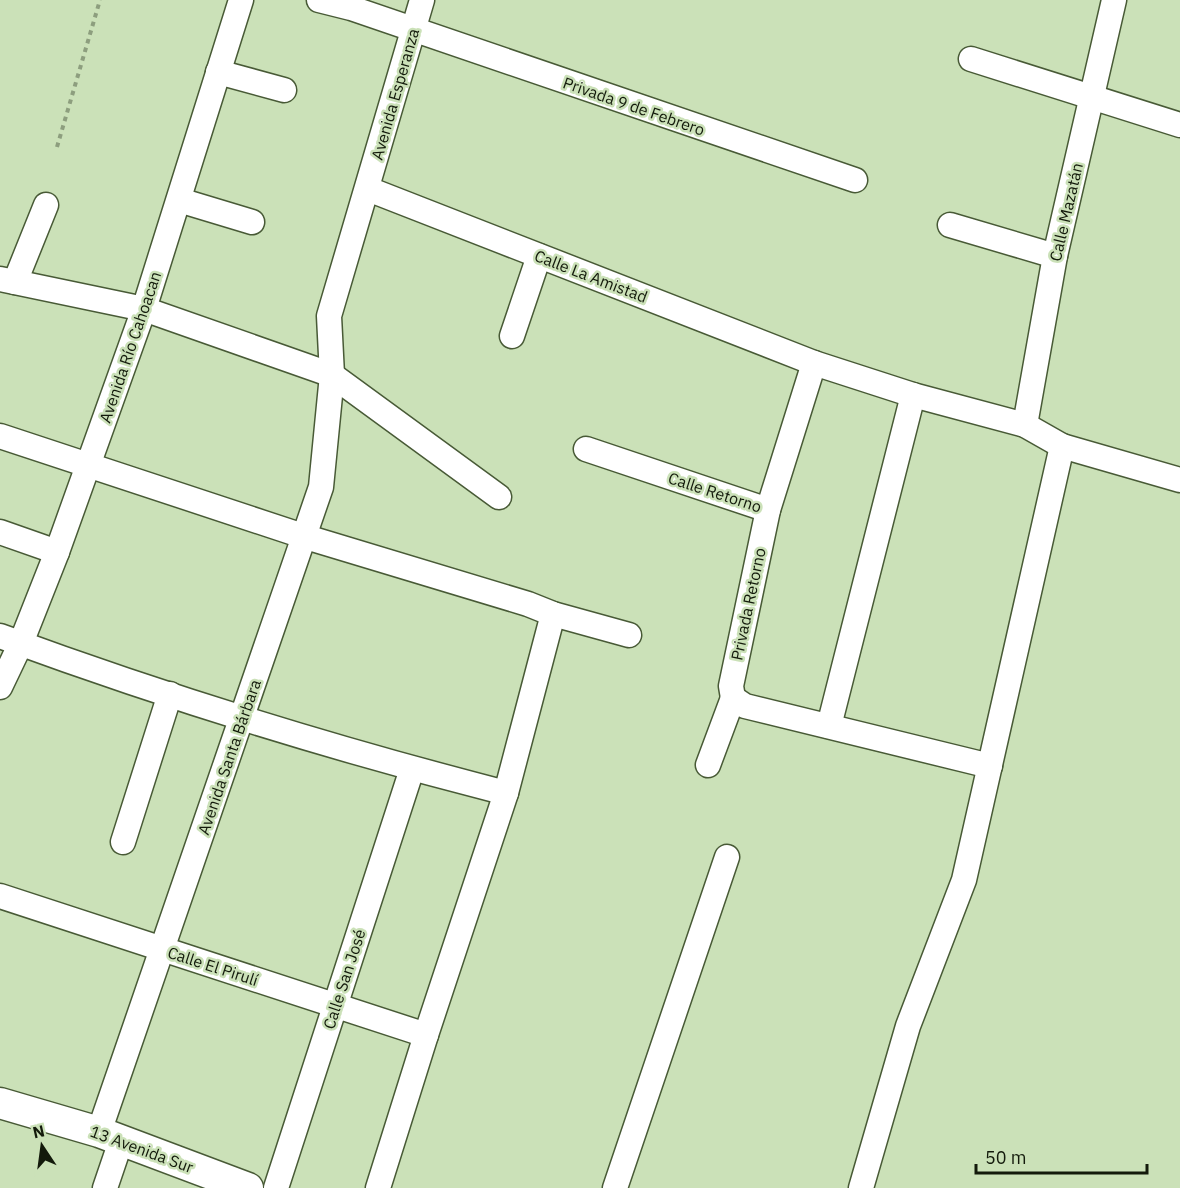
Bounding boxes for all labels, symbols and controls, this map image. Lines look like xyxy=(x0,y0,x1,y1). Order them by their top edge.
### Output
street label: Avenida Esperanza xyxy=(367,26,423,162)
street label: Privada 9 de Febrero xyxy=(561,72,707,140)
street label: Calle Mazatán xyxy=(1045,161,1087,263)
street label: Calle La Amistad xyxy=(532,245,650,307)
street label: Avenida Río Cahoacan xyxy=(95,269,165,425)
street label: Calle Retorno xyxy=(666,468,764,516)
street label: Privada Retorno xyxy=(726,546,770,662)
street label: Avenida Santa Bárbara xyxy=(193,676,265,837)
street label: Calle San José xyxy=(318,926,370,1032)
street label: Calle El Pirulí xyxy=(165,942,261,990)
north arrow xyxy=(12,1116,72,1176)
text: N xyxy=(31,1120,47,1142)
street label: 13 Avenida Sur xyxy=(88,1121,196,1177)
scale bar xyxy=(976,1137,1147,1175)
text: 50 m xyxy=(985,1146,1027,1169)

